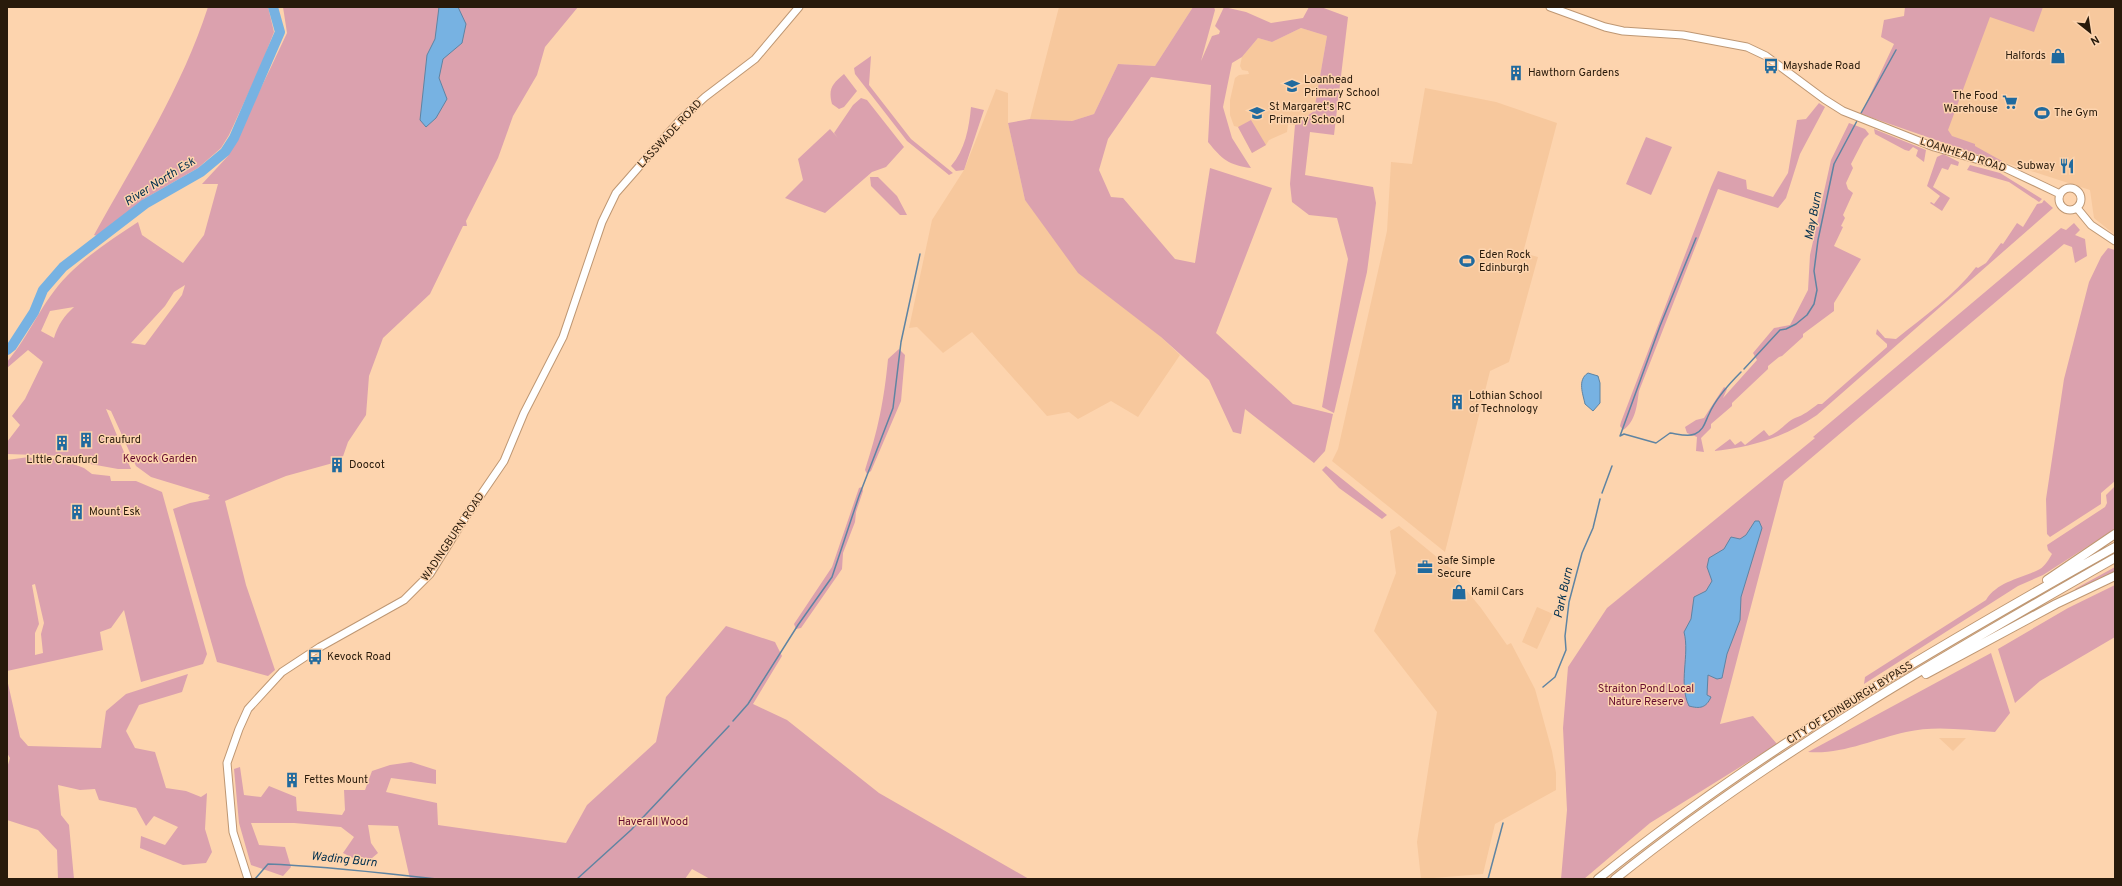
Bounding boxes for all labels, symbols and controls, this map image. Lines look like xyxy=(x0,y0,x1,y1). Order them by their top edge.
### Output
north arrow xyxy=(2070,12,2110,52)
text: N xyxy=(2088,32,2101,48)
shop icon: Halfords xyxy=(2049,47,2067,65)
place label: Halfords xyxy=(2005,49,2046,63)
bus stop icon: Mayshade Road xyxy=(1762,57,1780,75)
place label: Mayshade Road xyxy=(1783,59,1860,73)
building icon: Hawthorn Gardens xyxy=(1507,64,1525,82)
place label: Hawthorn Gardens xyxy=(1528,66,1619,80)
place label: Loanhead Primary School xyxy=(1304,73,1380,100)
school or university icon: Loanhead Primary School xyxy=(1283,77,1301,95)
place label: The Food Warehouse xyxy=(1944,89,1998,116)
supermarket icon: The Food Warehouse xyxy=(2001,93,2019,111)
street label: LASSWADE ROAD xyxy=(635,97,705,171)
place label: St Margaret's RC Primary School xyxy=(1269,100,1351,127)
school or university icon: St Margaret's RC Primary School xyxy=(1248,104,1266,122)
sports icon: The Gym xyxy=(2033,104,2051,122)
place label: The Gym xyxy=(2054,106,2098,120)
street label: LOANHEAD ROAD xyxy=(1918,134,2008,176)
water label: River North Esk xyxy=(122,153,199,210)
restaurant icon: Subway xyxy=(2058,157,2076,175)
place label: Subway xyxy=(2017,159,2055,173)
water label: May Burn xyxy=(1801,190,1827,242)
place label: Eden Rock Edinburgh xyxy=(1479,248,1531,275)
sports icon: Eden Rock Edinburgh xyxy=(1458,252,1476,270)
place label: Lothian School of Technology xyxy=(1469,389,1542,416)
building icon: Lothian School of Technology xyxy=(1448,393,1466,411)
building icon: Craufurd xyxy=(77,431,95,449)
place label: Craufurd xyxy=(98,433,141,447)
building icon: LIttle Craufurd xyxy=(53,434,71,452)
park label: Kevock Garden xyxy=(123,452,197,466)
place label: LIttle Craufurd xyxy=(26,453,98,467)
building icon: Doocot xyxy=(328,456,346,474)
place label: Doocot xyxy=(349,458,385,472)
street label: WADINGBURN ROAD xyxy=(418,490,488,584)
building icon: Mount Esk xyxy=(68,503,86,521)
place label: Mount Esk xyxy=(89,505,141,519)
place label: Safe Simple Secure xyxy=(1437,554,1495,581)
office icon: Safe Simple Secure xyxy=(1416,558,1434,576)
water label: Park Burn xyxy=(1551,566,1577,620)
shop icon: Kamil Cars xyxy=(1450,583,1468,601)
place label: Kamil Cars xyxy=(1471,585,1524,599)
bus stop icon: Kevock Road xyxy=(306,648,324,666)
place label: Kevock Road xyxy=(327,650,391,664)
street label: CITY OF EDINBURGH BYPASS xyxy=(1784,658,1916,748)
park label: Straiton Pond Local Nature Reserve xyxy=(1598,682,1694,709)
building icon: Fettes Mount xyxy=(283,771,301,789)
place label: Fettes Mount xyxy=(304,773,368,787)
park label: Haverall Wood xyxy=(618,815,688,829)
water label: Wading Burn xyxy=(310,849,378,871)

